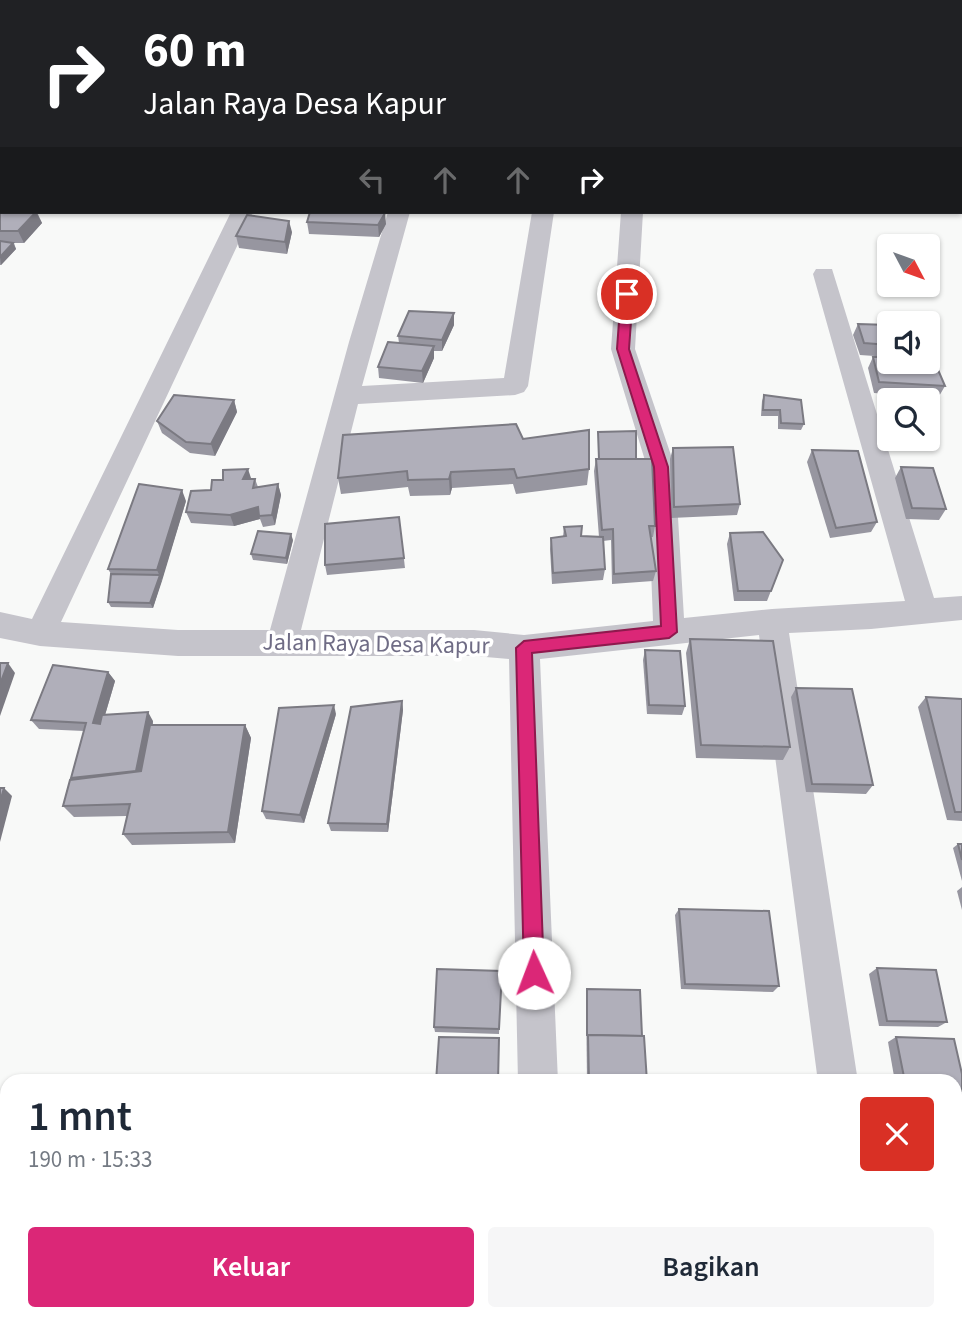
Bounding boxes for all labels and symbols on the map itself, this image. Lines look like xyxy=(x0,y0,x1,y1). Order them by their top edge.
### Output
north arrow xyxy=(877,234,940,298)
pin xyxy=(597,264,657,324)
street label: Jalan Raya Desa Kapur xyxy=(262,625,491,663)
position arrow xyxy=(497,936,571,1010)

